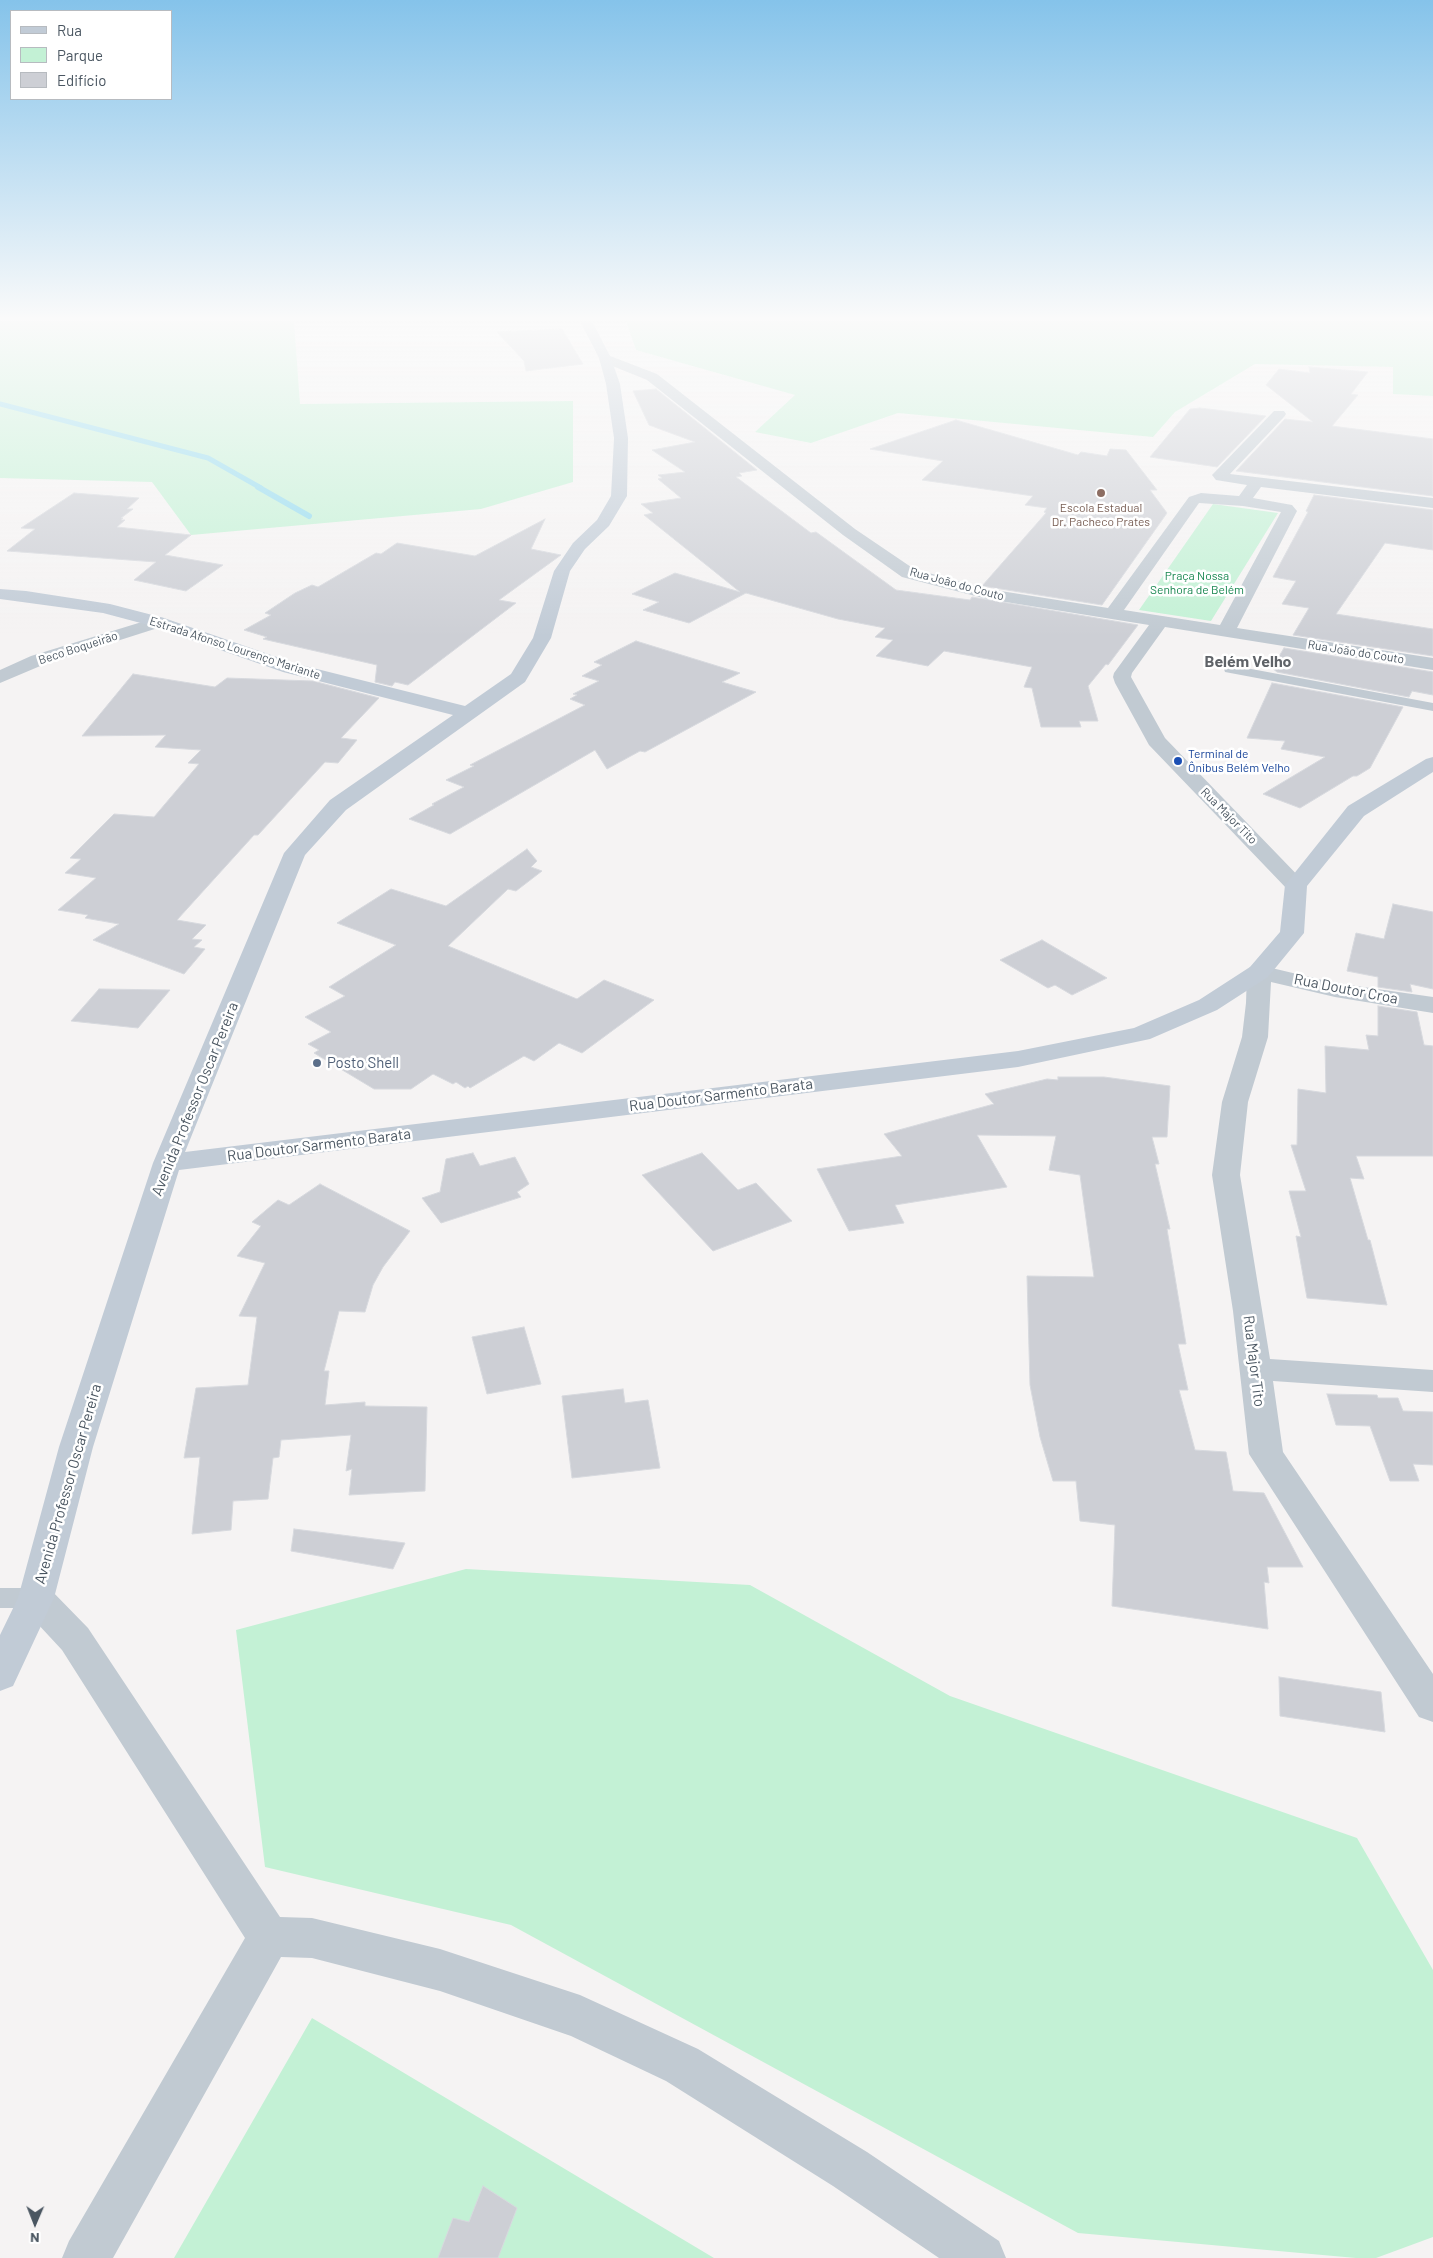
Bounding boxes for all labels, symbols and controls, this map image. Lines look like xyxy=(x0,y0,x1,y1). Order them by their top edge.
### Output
legend xyxy=(10,10,172,100)
text: Rua xyxy=(57,21,82,39)
text: Parque xyxy=(57,46,103,64)
text: Edifício xyxy=(57,71,106,89)
marker: Escola Estadual Dr. Pacheco Prates xyxy=(1095,487,1107,499)
place label: Escola Estadual Dr. Pacheco Prates xyxy=(1052,501,1150,529)
street label: Rua João do Couto xyxy=(908,564,1006,604)
park label: Praça Nossa Senhora de Belém xyxy=(1150,569,1244,597)
street label: Estrada Afonso Lourenço Mariante xyxy=(148,614,322,682)
street label: Beco Boqueirão xyxy=(37,628,119,668)
street label: Rua João do Couto xyxy=(1307,637,1405,667)
district label: Belém Velho xyxy=(1204,652,1292,672)
place label: Terminal de Ônibus Belém Velho xyxy=(1188,747,1290,775)
marker: Terminal de Ônibus Belém Velho xyxy=(1172,755,1184,767)
street label: Rua Major Tito xyxy=(1198,785,1260,847)
street label: Rua Doutor Croa xyxy=(1292,970,1400,1008)
street label: Avenida Professor Oscar Pereira xyxy=(148,999,242,1199)
place label: Posto Shell xyxy=(327,1054,399,1072)
marker: Posto Shell xyxy=(311,1057,323,1069)
street label: Rua Doutor Sarmento Barata xyxy=(628,1075,814,1115)
street label: Rua Doutor Sarmento Barata xyxy=(226,1125,412,1165)
street label: Rua Major Tito xyxy=(1239,1314,1269,1408)
street label: Avenida Professor Oscar Pereira xyxy=(31,1382,105,1586)
north arrow xyxy=(10,2198,60,2248)
text: N xyxy=(30,2230,40,2247)

